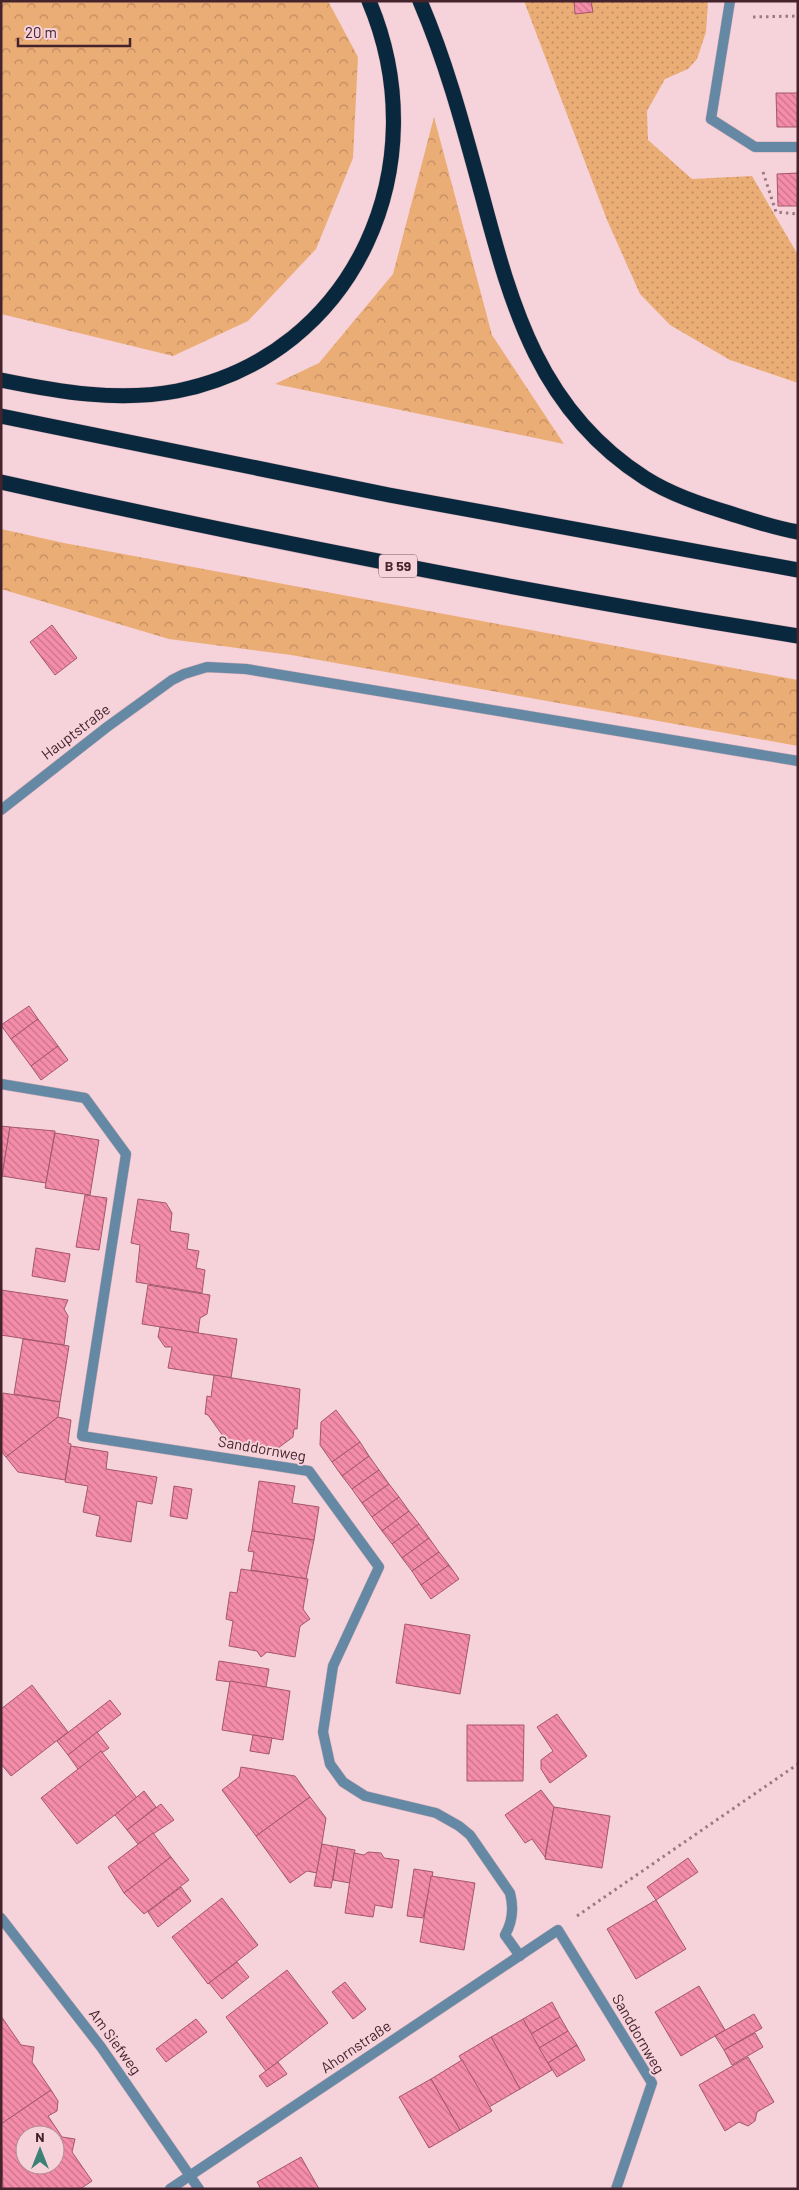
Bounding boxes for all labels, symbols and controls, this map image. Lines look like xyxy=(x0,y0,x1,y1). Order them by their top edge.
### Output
scale bar xyxy=(18,15,130,47)
text: 20 m xyxy=(25,23,57,41)
road number: B 59 xyxy=(379,554,417,578)
street label: Hauptstraße xyxy=(37,700,113,763)
street label: Sanddornweg xyxy=(217,1431,308,1465)
street label: Sanddornweg xyxy=(609,1990,669,2077)
street label: Am Siefweg xyxy=(86,2005,146,2078)
street label: Ahornstraße xyxy=(317,2016,394,2076)
north arrow xyxy=(15,2125,65,2175)
text: N xyxy=(35,2128,45,2145)

